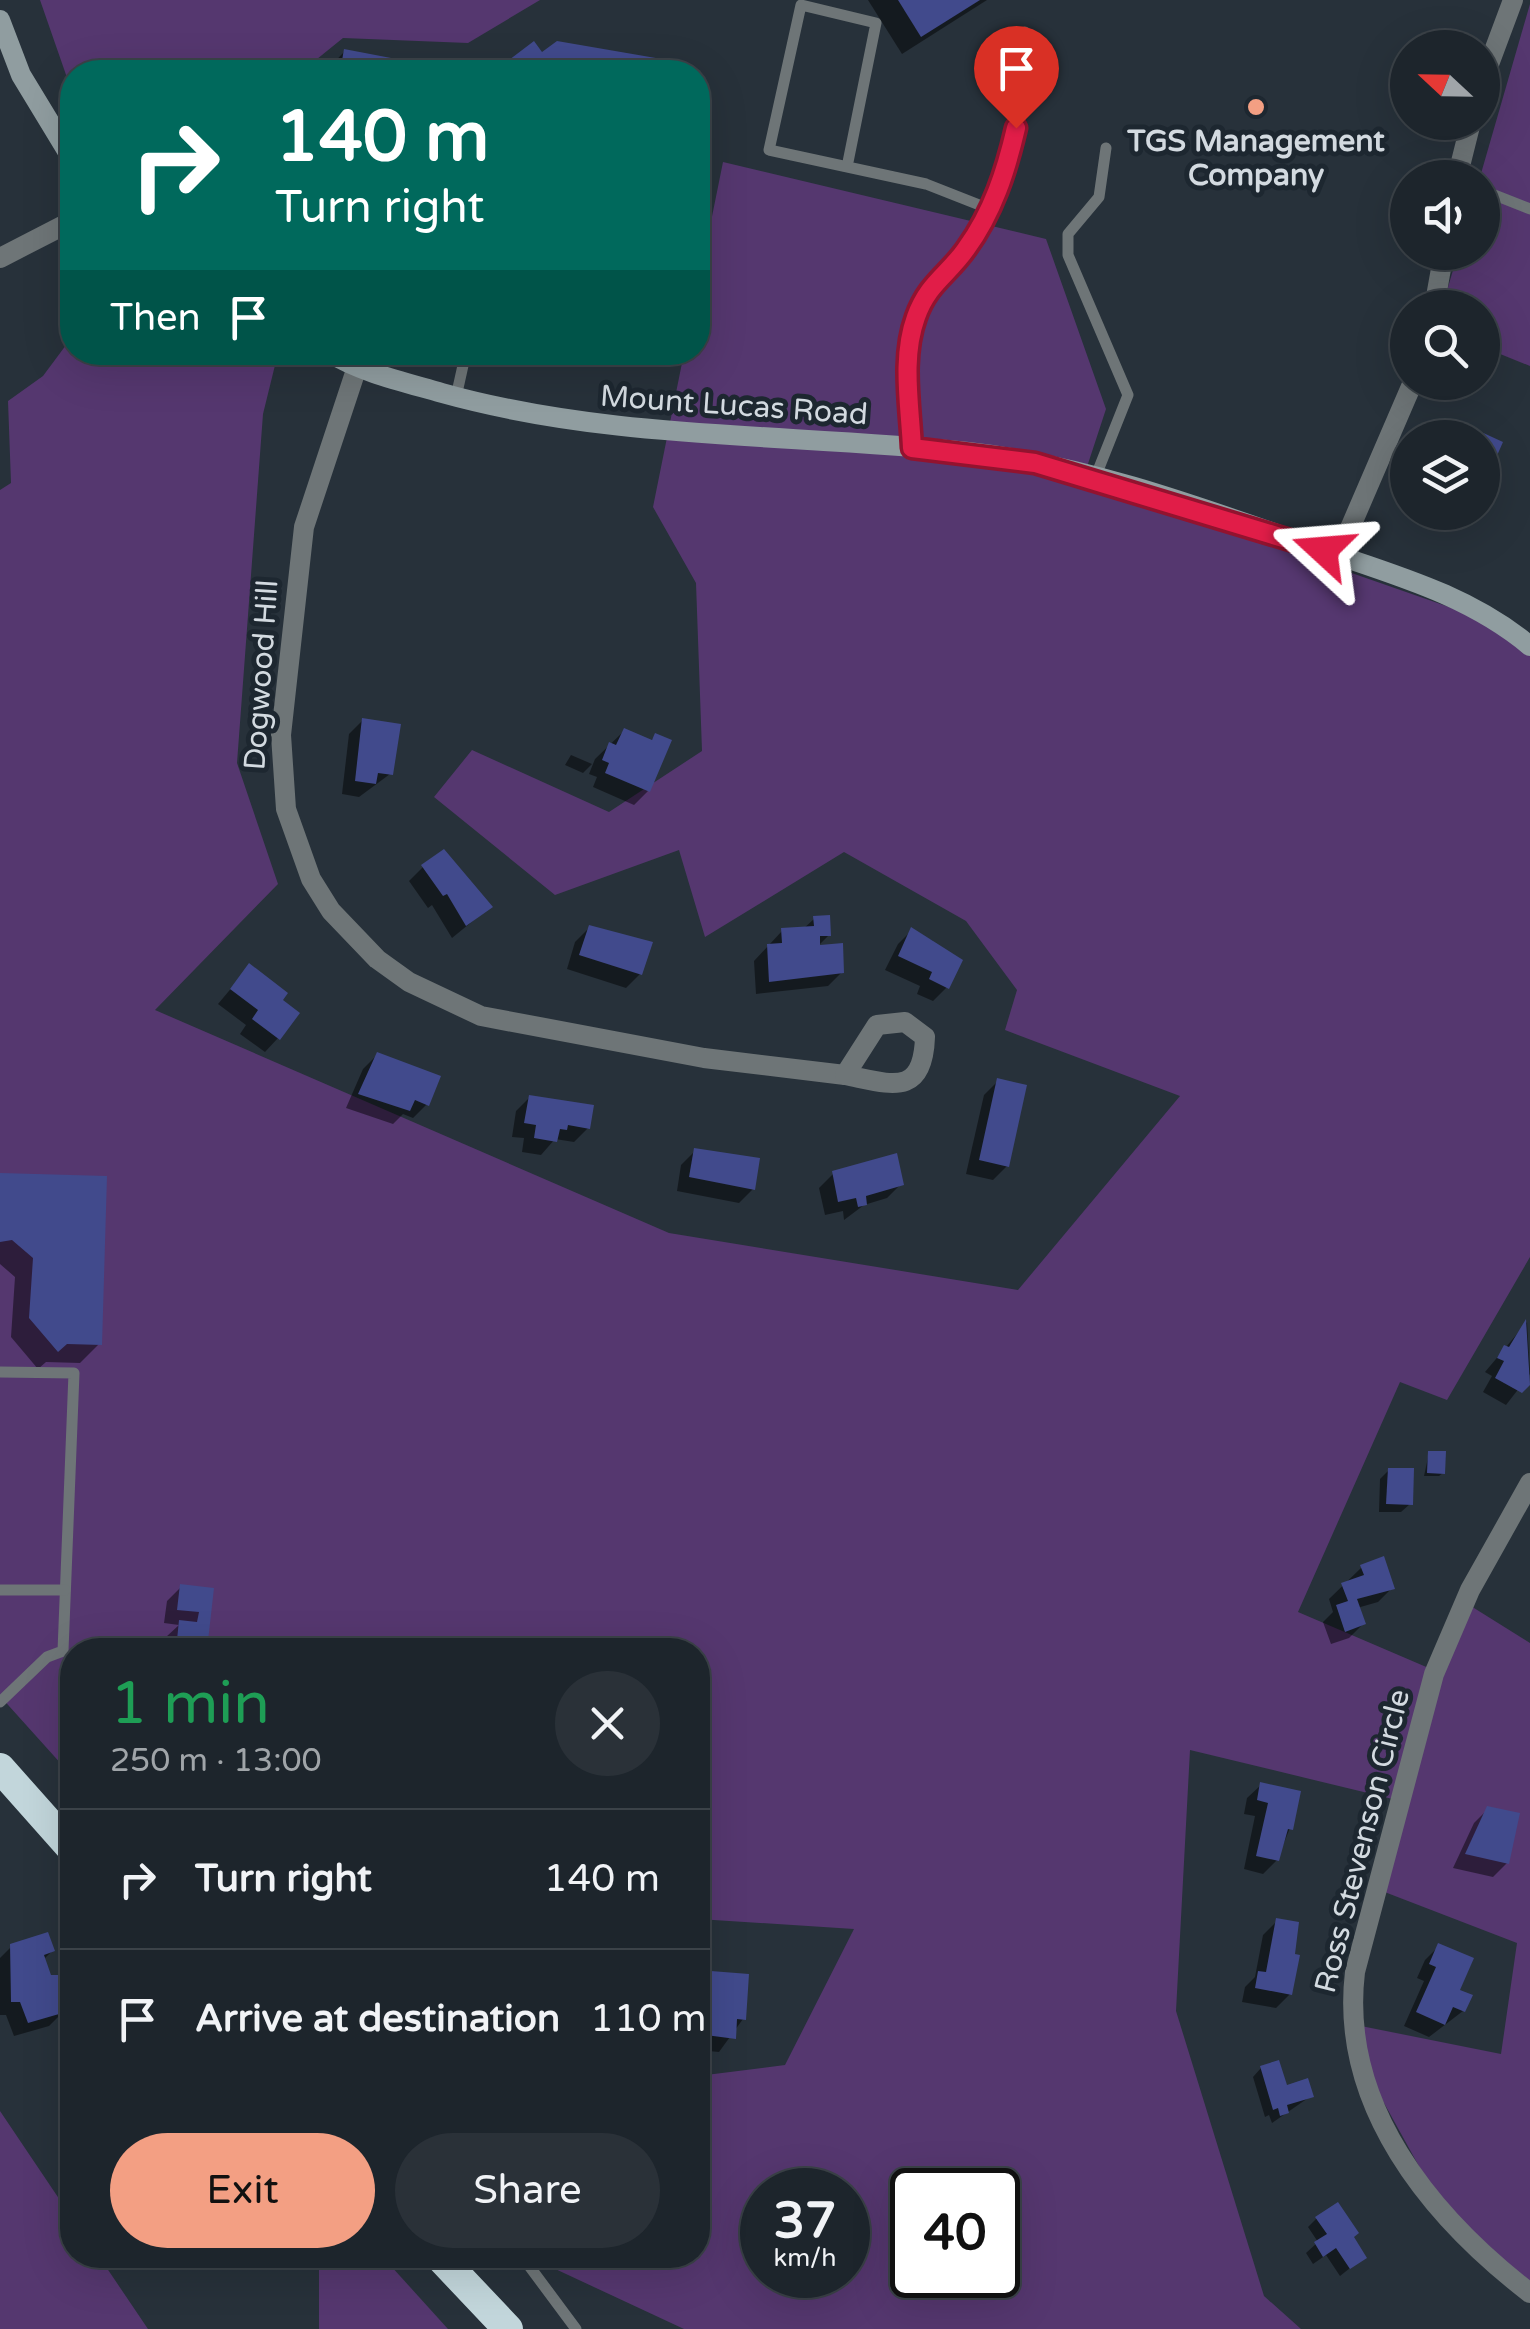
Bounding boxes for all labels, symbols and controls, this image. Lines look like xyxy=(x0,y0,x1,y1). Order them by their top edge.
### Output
pin xyxy=(974,26,1059,129)
north arrow xyxy=(1390,30,1500,140)
map controls xyxy=(1390,30,1500,530)
icon: arrive xyxy=(989,41,1044,96)
text: 140 m xyxy=(275,96,489,180)
marker: TGS Management Company xyxy=(1245,96,1267,118)
icon: right xyxy=(110,100,240,230)
place label: TGS Management Company xyxy=(1126,123,1385,194)
button: sound xyxy=(1390,160,1500,270)
text: Turn right xyxy=(275,181,484,235)
icon: arrive xyxy=(221,290,276,345)
button: search xyxy=(1390,290,1500,400)
text: Then xyxy=(110,295,201,341)
street label: Mount Lucas Road xyxy=(599,378,869,433)
button: layers xyxy=(1390,420,1500,530)
position arrow xyxy=(1271,498,1375,602)
street label: Dogwood Hill xyxy=(236,579,287,771)
text: 1 min xyxy=(110,1668,270,1740)
button: close xyxy=(555,1671,660,1776)
street label: Ross Stevenson Circle xyxy=(1307,1685,1418,1997)
text: 250 m · 13:00 xyxy=(110,1742,322,1780)
icon: right xyxy=(110,1852,165,1907)
text: Turn right xyxy=(195,1856,372,1902)
text: 140 m xyxy=(544,1856,660,1902)
icon: arrive xyxy=(110,1992,165,2047)
text: Arrive at destination xyxy=(195,1996,560,2042)
text: 110 m xyxy=(590,1996,706,2042)
button: Exit xyxy=(110,2133,375,2248)
button: Share xyxy=(395,2133,660,2248)
speed limit sign: 40 xyxy=(890,2168,1020,2298)
text: 37 xyxy=(774,2191,836,2251)
text: km/h xyxy=(774,2243,836,2273)

